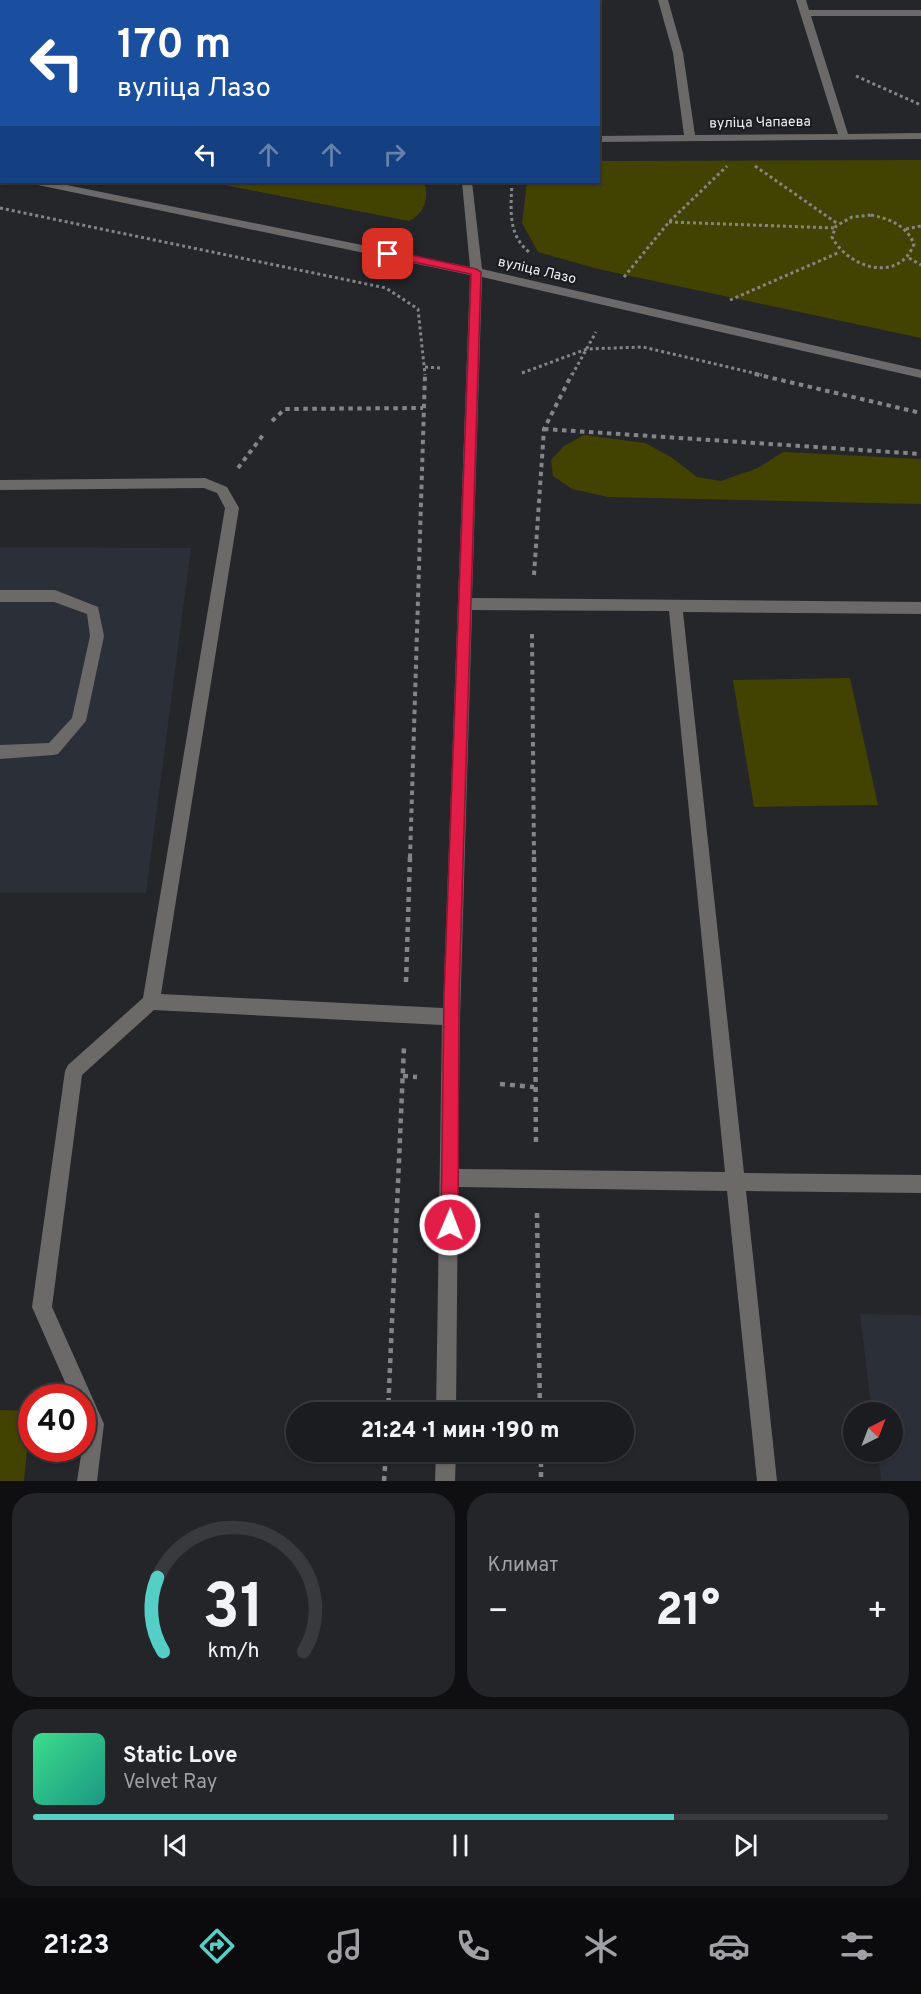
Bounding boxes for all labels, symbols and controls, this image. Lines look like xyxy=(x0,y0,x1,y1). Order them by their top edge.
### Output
text: 170 m xyxy=(117,20,231,73)
icon: left xyxy=(18,24,96,102)
text: вуліца Лазо xyxy=(117,72,271,106)
street label: вуліца Чапаева xyxy=(709,114,811,132)
icon: left xyxy=(189,138,222,171)
icon: ahead xyxy=(252,138,285,171)
icon: ahead xyxy=(315,138,348,171)
icon: right xyxy=(378,138,411,171)
pin xyxy=(362,228,413,279)
icon: arrive xyxy=(371,237,404,270)
street label: вуліца Лазо xyxy=(496,254,578,288)
position arrow xyxy=(418,1193,482,1257)
speed limit sign: 40 xyxy=(18,1384,96,1462)
north arrow xyxy=(843,1402,903,1462)
map controls xyxy=(843,1402,903,1462)
text: 21:24 · 1 мин · 190 m xyxy=(361,1418,559,1445)
text: Климат xyxy=(488,1553,558,1579)
text: 31 xyxy=(202,1571,264,1650)
text: 21° xyxy=(655,1584,720,1641)
text: − xyxy=(488,1592,509,1634)
text: + xyxy=(867,1592,888,1634)
text: km/h xyxy=(207,1638,259,1665)
text: Static Love xyxy=(123,1743,237,1770)
text: Velvet Ray xyxy=(123,1770,217,1796)
icon: previous xyxy=(159,1829,192,1862)
icon: pause xyxy=(444,1829,477,1862)
icon: next xyxy=(729,1829,762,1862)
icon: directions xyxy=(196,1925,238,1967)
icon: music xyxy=(324,1925,366,1967)
icon: phone xyxy=(452,1925,494,1967)
icon: climate xyxy=(580,1925,622,1967)
icon: car xyxy=(708,1925,750,1967)
icon: filters xyxy=(836,1925,878,1967)
text: 21:23 xyxy=(43,1929,110,1963)

